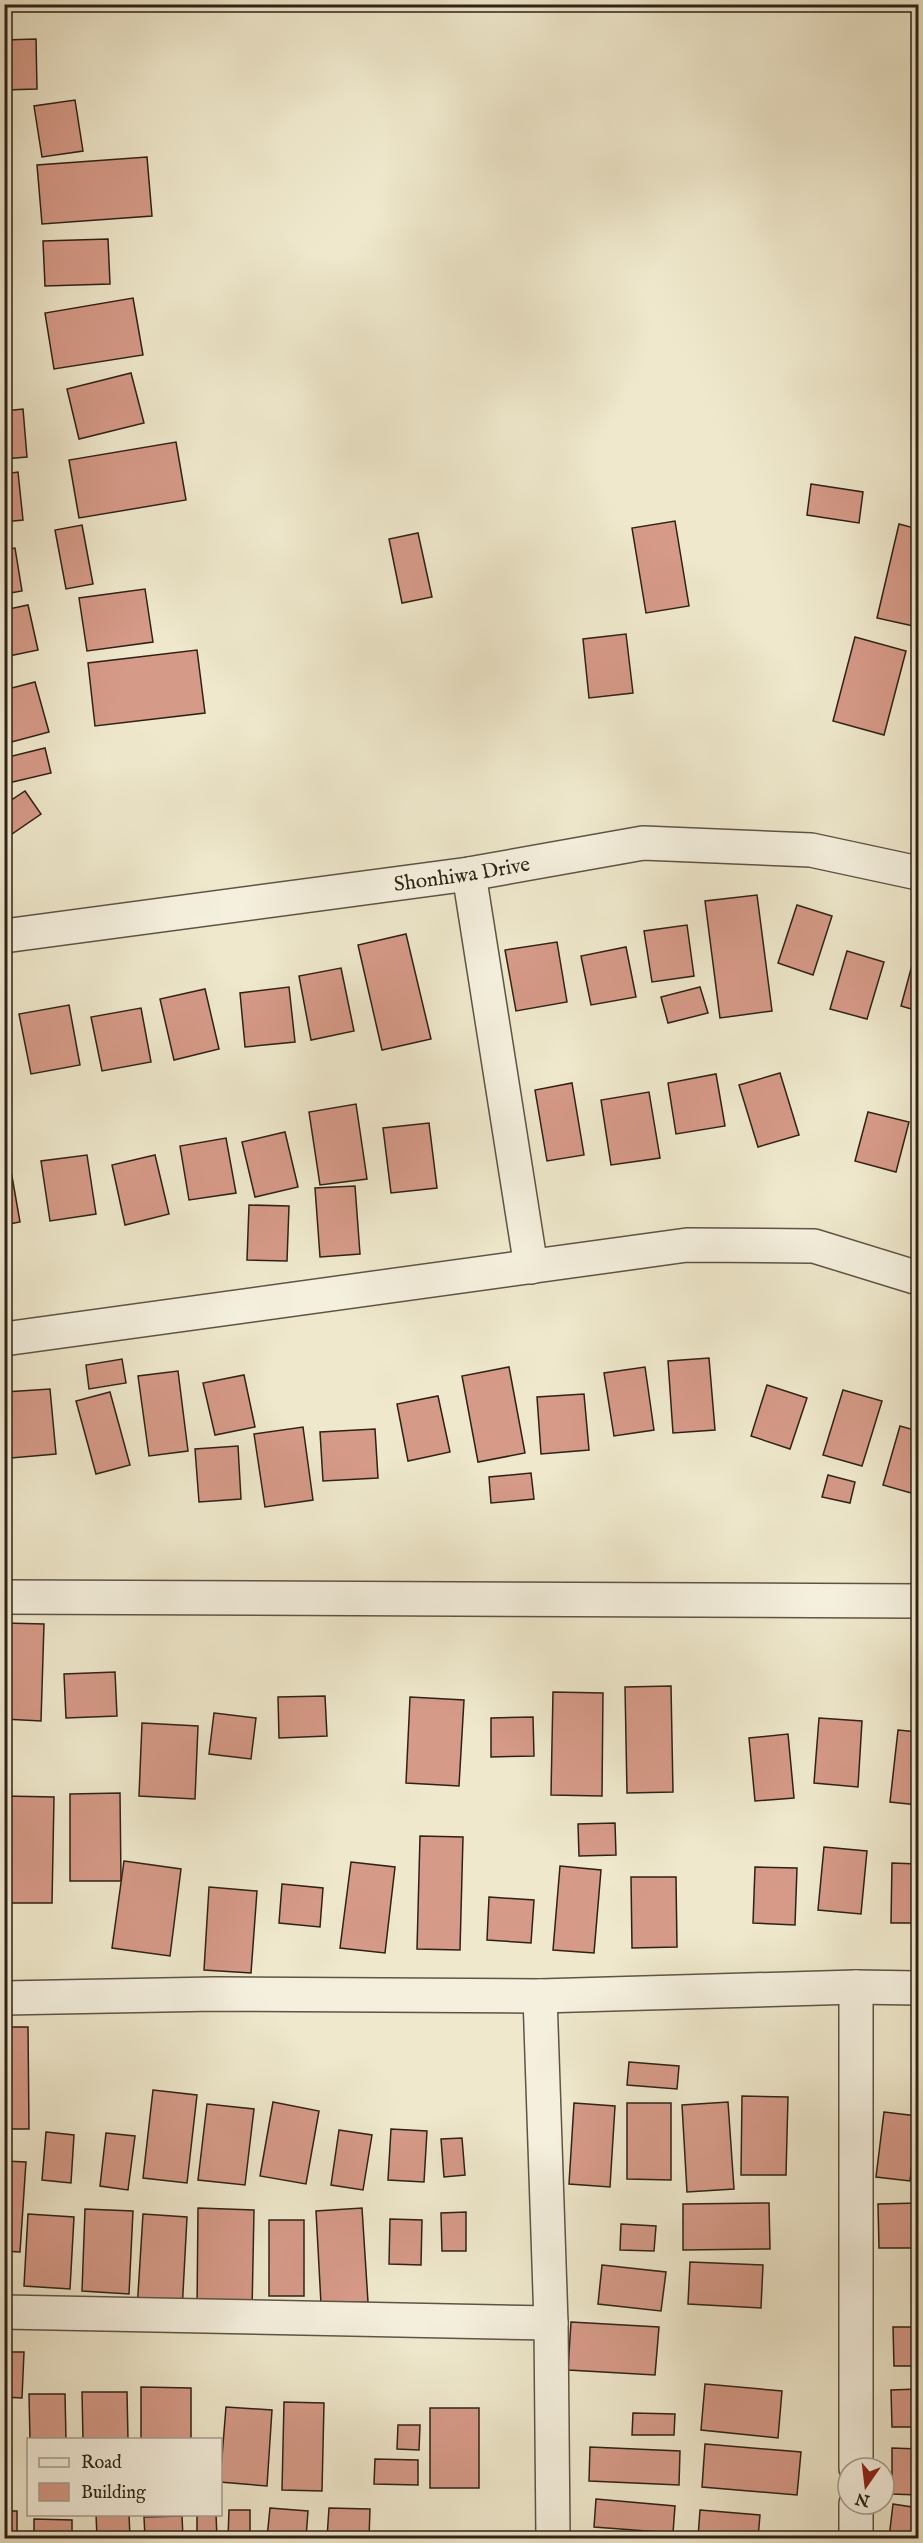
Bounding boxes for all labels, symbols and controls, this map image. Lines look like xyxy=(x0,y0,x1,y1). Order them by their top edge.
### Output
street label: Shonhiwa Drive xyxy=(392,851,533,899)
legend xyxy=(27,2438,222,2516)
text: Road xyxy=(81,2452,122,2475)
north arrow xyxy=(836,2456,896,2516)
text: Building xyxy=(81,2482,146,2505)
text: N xyxy=(854,2487,873,2510)

